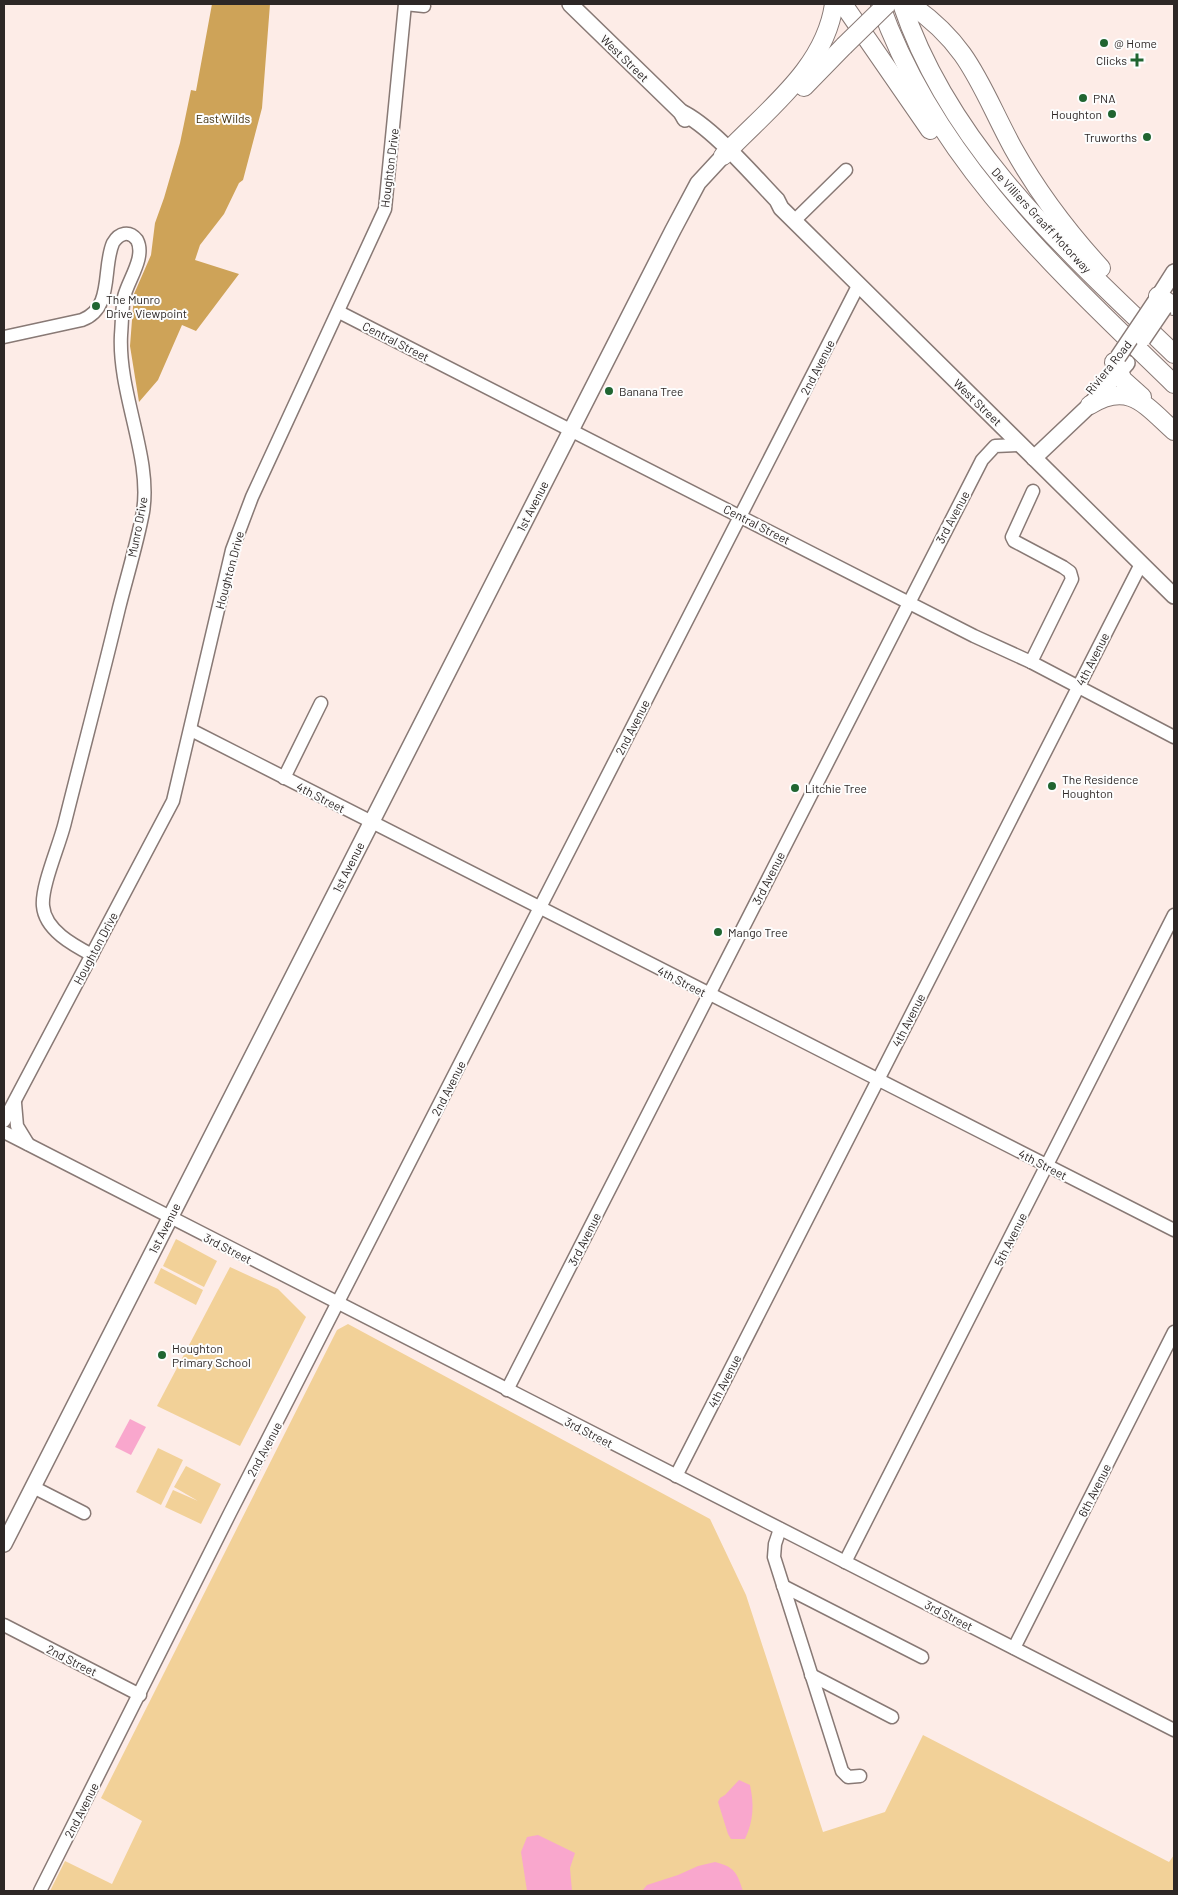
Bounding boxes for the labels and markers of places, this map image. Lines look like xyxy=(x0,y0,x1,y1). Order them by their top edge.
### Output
place label: @ Home xyxy=(1114,36,1157,50)
marker: @ Home xyxy=(1098,37,1110,49)
place label: Clicks xyxy=(1096,53,1127,67)
marker: Clicks xyxy=(1131,54,1143,66)
place label: PNA xyxy=(1093,91,1116,105)
marker: PNA xyxy=(1077,92,1089,104)
place label: Houghton xyxy=(1051,107,1102,121)
marker: Houghton xyxy=(1106,108,1118,120)
place label: Truworths xyxy=(1084,130,1137,144)
marker: Truworths xyxy=(1141,131,1153,143)
place label: The Munro Drive Viewpoint xyxy=(106,292,187,320)
marker: The Munro Drive Viewpoint xyxy=(90,300,102,312)
place label: Banana Tree xyxy=(619,384,683,398)
marker: Banana Tree xyxy=(603,385,615,397)
place label: The Residence Houghton xyxy=(1062,772,1138,800)
marker: The Residence Houghton xyxy=(1046,780,1058,792)
place label: Litchie Tree xyxy=(805,781,867,795)
marker: Litchie Tree xyxy=(789,782,801,794)
place label: Mango Tree xyxy=(728,925,788,939)
marker: Mango Tree xyxy=(712,926,724,938)
place label: Houghton Primary School xyxy=(172,1341,251,1369)
marker: Houghton Primary School xyxy=(156,1349,168,1361)

